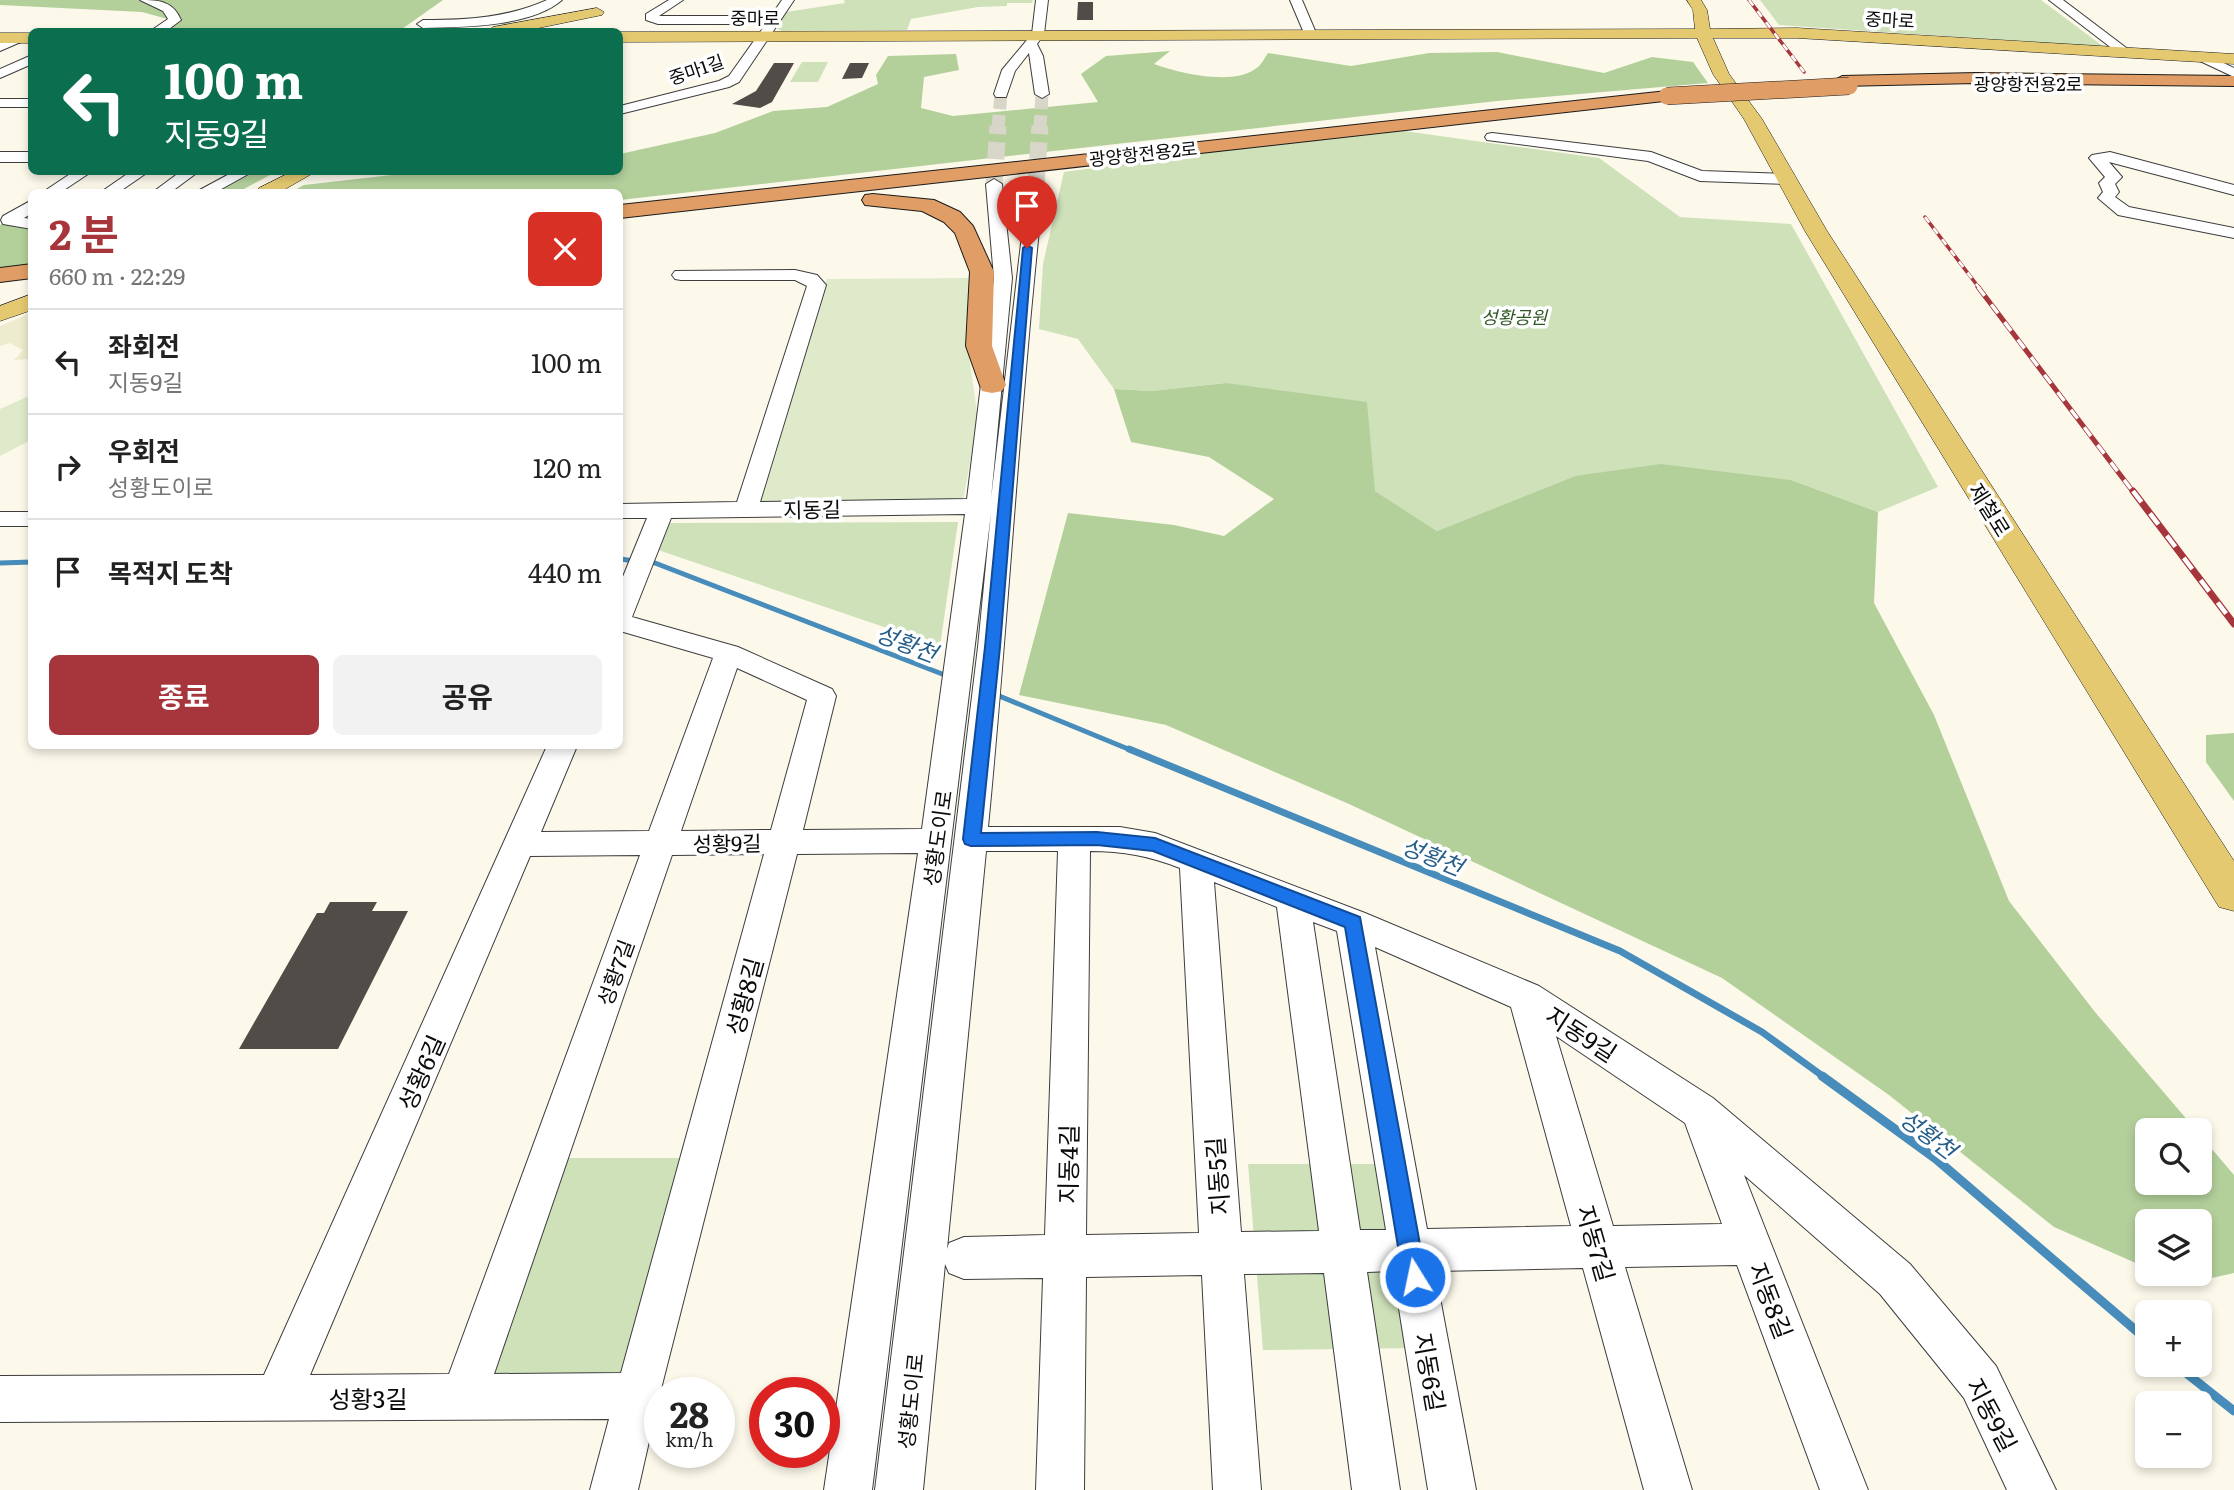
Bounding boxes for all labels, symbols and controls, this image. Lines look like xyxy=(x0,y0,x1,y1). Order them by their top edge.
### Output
street label: 중마로 xyxy=(730,4,780,31)
street label: 중마로 xyxy=(1864,4,1916,34)
text: 100 m xyxy=(164,41,303,114)
street label: 중마1길 xyxy=(665,47,727,91)
icon: left xyxy=(49,56,140,147)
street label: 광양항전용2로 xyxy=(1974,70,2082,97)
text: 지동9길 xyxy=(164,108,269,156)
street label: 광양항전용2로 xyxy=(1088,134,1198,172)
pin xyxy=(997,176,1057,248)
icon: arrive xyxy=(1008,187,1046,225)
text: 2 분 xyxy=(49,201,119,263)
button: close xyxy=(528,212,602,286)
text: 660 m · 22:29 xyxy=(49,258,185,292)
park label: 성황공원 xyxy=(1481,303,1549,330)
text: 좌회전 xyxy=(108,325,180,364)
text: 100 m xyxy=(531,342,602,381)
icon: left xyxy=(49,343,87,381)
text: 지동9길 xyxy=(108,364,184,398)
text: 우회전 xyxy=(108,430,180,469)
text: 120 m xyxy=(533,447,602,486)
icon: right xyxy=(49,448,87,486)
text: 성황도이로 xyxy=(108,469,214,503)
street label: 제철로 xyxy=(1962,476,2020,542)
street label: 지동길 xyxy=(783,492,841,524)
text: 목적지 도착 xyxy=(108,552,233,591)
text: 440 m xyxy=(528,552,602,591)
icon: arrive xyxy=(49,553,87,591)
water label: 성황천 xyxy=(871,615,945,670)
button: 종료 xyxy=(49,655,319,735)
button: 공유 xyxy=(333,655,602,735)
street label: 성황도이로 xyxy=(914,788,958,888)
street label: 성황9길 xyxy=(692,826,762,858)
water label: 성황천 xyxy=(1397,827,1471,884)
street label: 성황7길 xyxy=(588,934,640,1010)
street label: 성황8길 xyxy=(716,953,770,1039)
street label: 지동9길 xyxy=(1539,997,1625,1069)
street label: 성황6길 xyxy=(388,1029,452,1115)
water label: 성황천 xyxy=(1893,1100,1967,1167)
map controls xyxy=(2135,1118,2212,1468)
button: search xyxy=(2135,1118,2212,1195)
street label: 지동4길 xyxy=(1049,1124,1085,1204)
street label: 지동5길 xyxy=(1196,1136,1236,1216)
street label: 지동7길 xyxy=(1569,1200,1625,1286)
button: layers xyxy=(2135,1209,2212,1286)
position arrow xyxy=(1378,1240,1452,1314)
street label: 지동8길 xyxy=(1741,1257,1803,1343)
button: + xyxy=(2135,1300,2212,1377)
street label: 지동6길 xyxy=(1407,1330,1455,1414)
street label: 성황도이로 xyxy=(889,1351,929,1451)
street label: 지동9길 xyxy=(1959,1371,2027,1457)
speed limit sign: 30 xyxy=(749,1377,840,1468)
street label: 성황3길 xyxy=(328,1380,408,1415)
text: 28 xyxy=(670,1387,709,1439)
button: − xyxy=(2135,1391,2212,1468)
text: km/h xyxy=(666,1426,713,1453)

